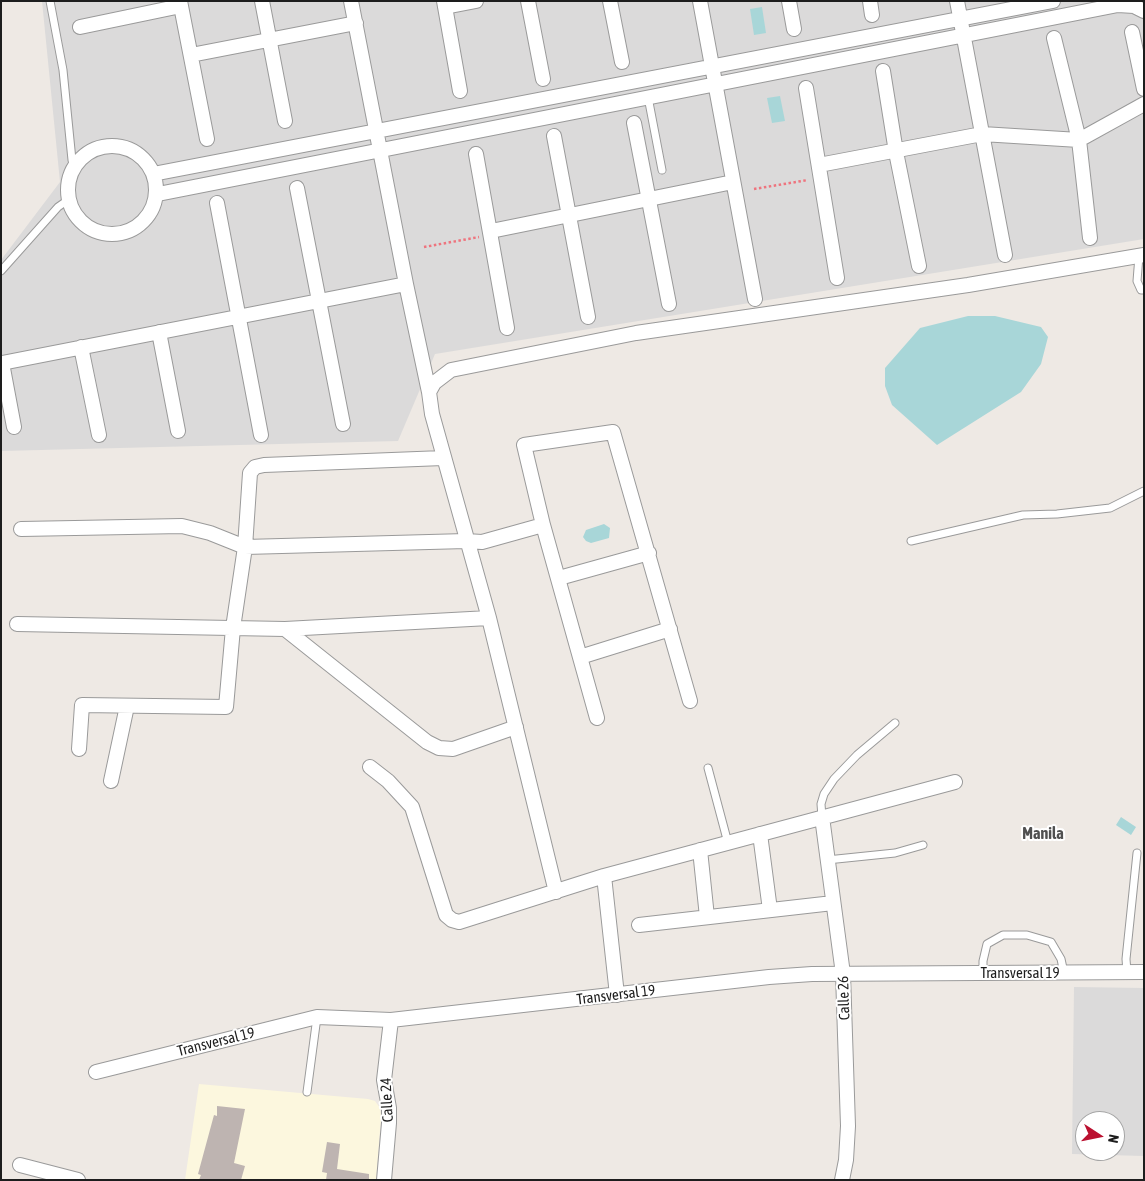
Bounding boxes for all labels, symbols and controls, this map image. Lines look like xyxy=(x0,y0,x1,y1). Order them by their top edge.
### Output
district label: Manila xyxy=(1022,824,1064,844)
street label: Transversal 19 xyxy=(980,964,1060,982)
street label: Calle 26 xyxy=(834,975,854,1021)
street label: Transversal 19 xyxy=(576,981,656,1009)
street label: Transversal 19 xyxy=(175,1024,257,1060)
street label: Calle 24 xyxy=(377,1077,397,1123)
north arrow xyxy=(1075,1111,1125,1161)
text: N xyxy=(1105,1133,1122,1144)

